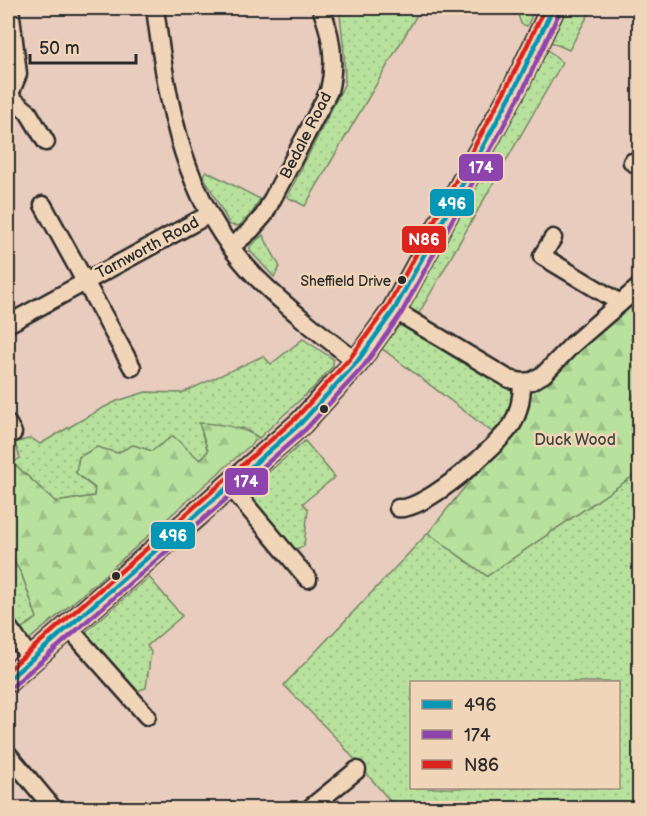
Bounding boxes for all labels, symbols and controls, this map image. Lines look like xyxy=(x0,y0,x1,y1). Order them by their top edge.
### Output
scale bar xyxy=(30,27,136,65)
text: 50 m xyxy=(39,38,80,59)
street label: Bedale Road xyxy=(276,89,336,182)
line badge: 174 xyxy=(458,153,504,182)
text: 174 xyxy=(469,159,494,178)
line badge: 496 xyxy=(429,188,475,217)
text: 496 xyxy=(438,195,467,214)
street label: Tarnworth Road xyxy=(93,213,203,283)
line badge: N86 xyxy=(401,225,447,254)
text: N86 xyxy=(408,231,440,250)
place label: Sheffield Drive xyxy=(300,273,391,290)
marker: Sheffield Drive xyxy=(396,274,408,286)
unlabelled marker xyxy=(318,403,330,415)
park label: Duck Wood xyxy=(534,431,616,450)
line badge: 174 xyxy=(224,467,269,496)
text: 174 xyxy=(234,473,259,492)
line badge: 496 xyxy=(150,521,196,550)
text: 496 xyxy=(159,527,188,546)
unlabelled marker xyxy=(110,570,122,582)
legend xyxy=(410,681,620,789)
text: 496 xyxy=(464,695,496,716)
text: 174 xyxy=(464,725,491,746)
text: N86 xyxy=(464,755,499,776)

